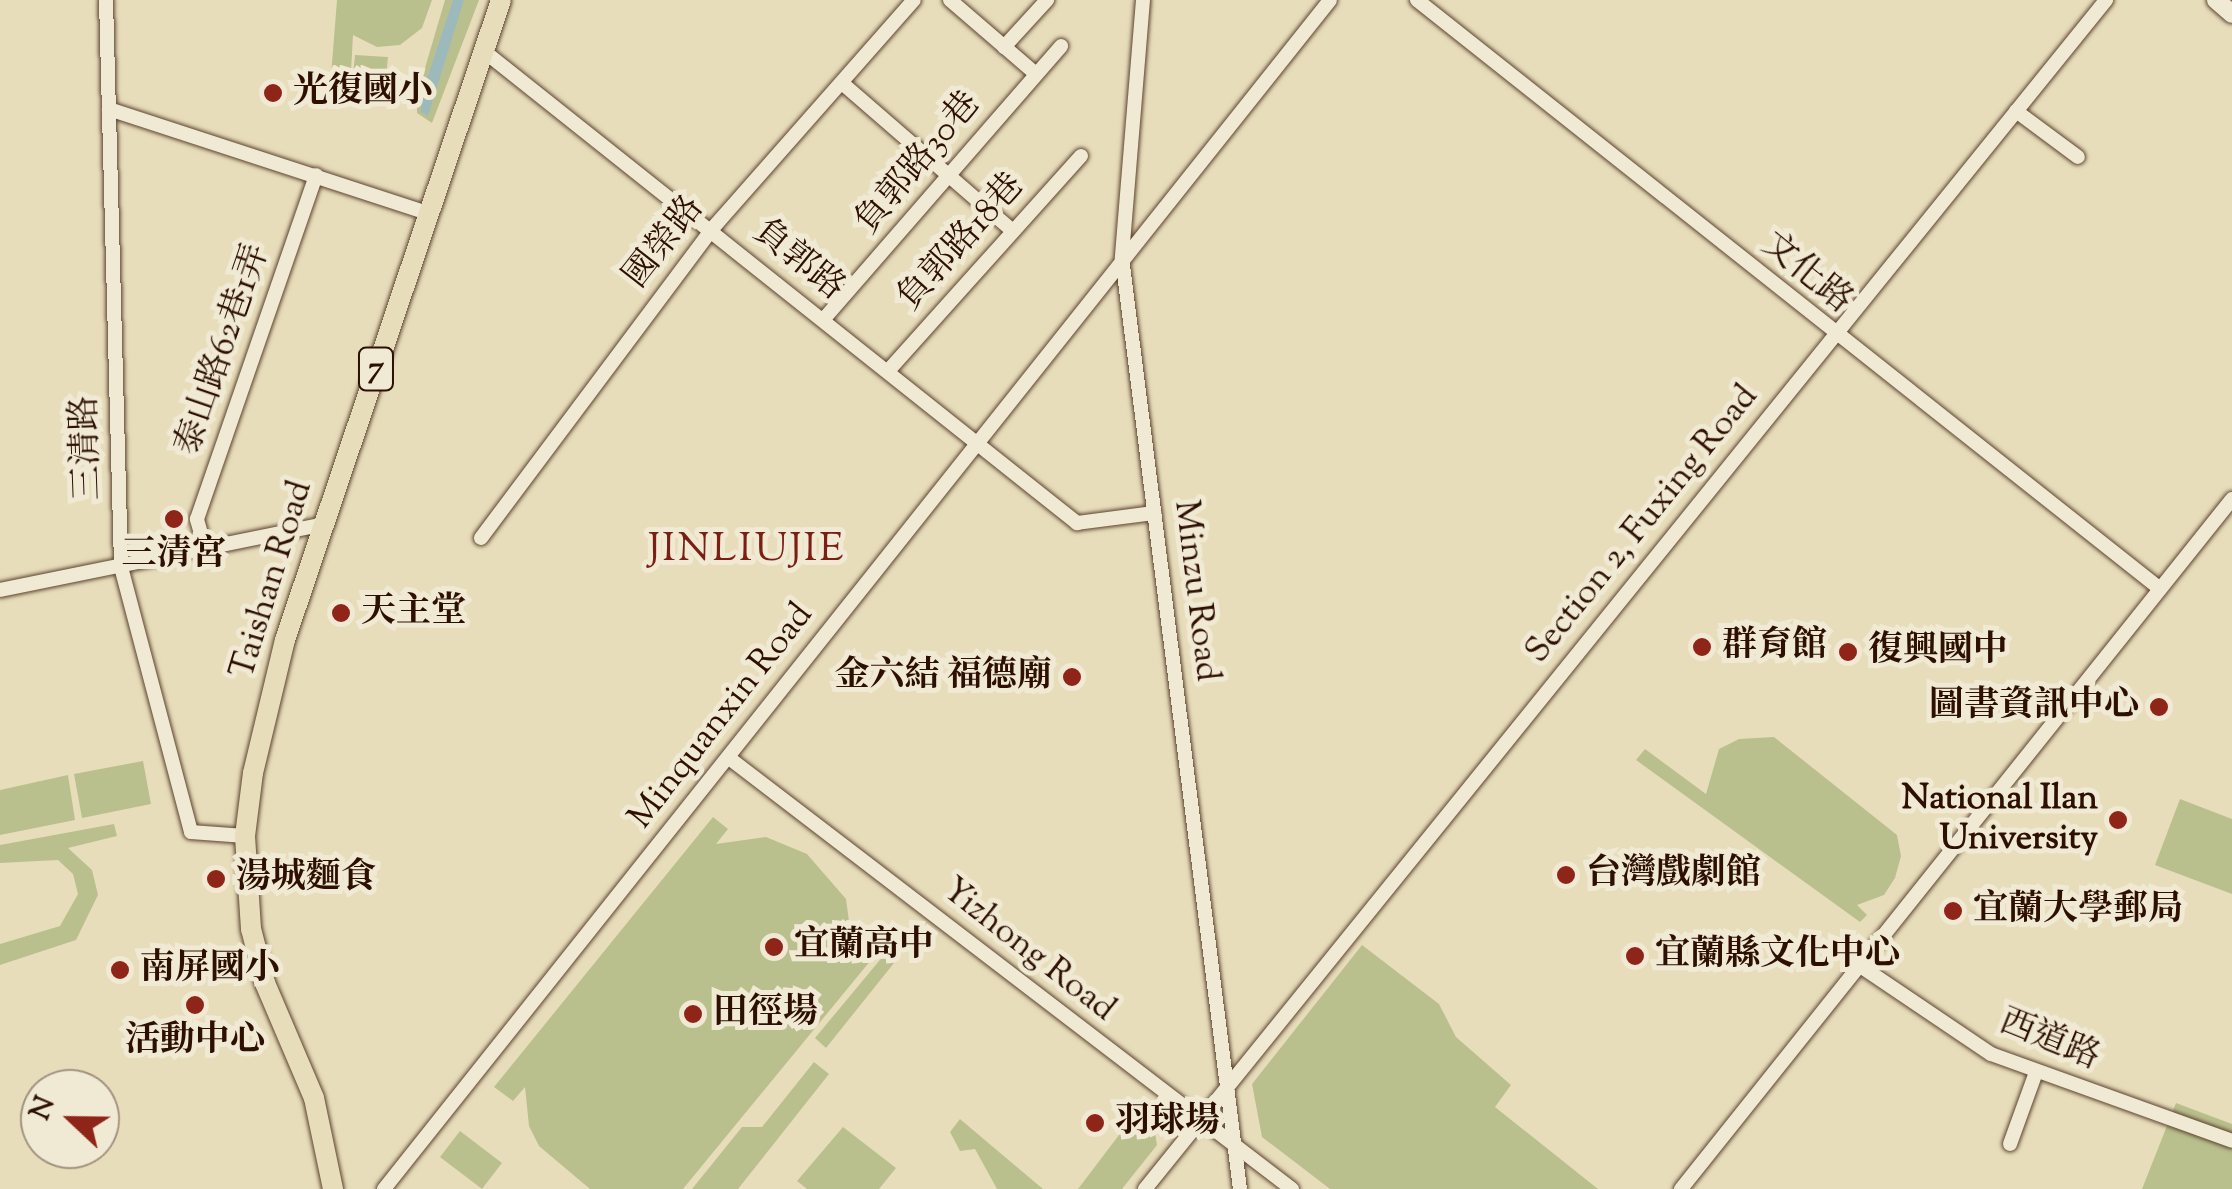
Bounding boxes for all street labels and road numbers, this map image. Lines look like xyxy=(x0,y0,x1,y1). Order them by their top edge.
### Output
street label: 負郭路30巷 xyxy=(848,84,990,244)
street label: 負郭路18巷 xyxy=(890,166,1034,320)
street label: 國榮路 xyxy=(616,189,714,297)
street label: 負郭路 xyxy=(744,212,852,310)
street label: 文化路 xyxy=(1752,225,1860,323)
street label: 泰山路62巷1弄 xyxy=(168,239,280,461)
road number: 7 xyxy=(356,342,396,396)
street label: Section 2, Fuxing Road xyxy=(1518,377,1768,673)
street label: 三清路 xyxy=(65,395,111,501)
street label: Taishan Road xyxy=(223,476,323,684)
street label: Minzu Road xyxy=(1163,498,1227,684)
street label: Minquanxin Road xyxy=(621,596,823,838)
street label: Yizhong Road xyxy=(933,870,1123,1032)
street label: 西道路 xyxy=(1992,1002,2106,1080)

